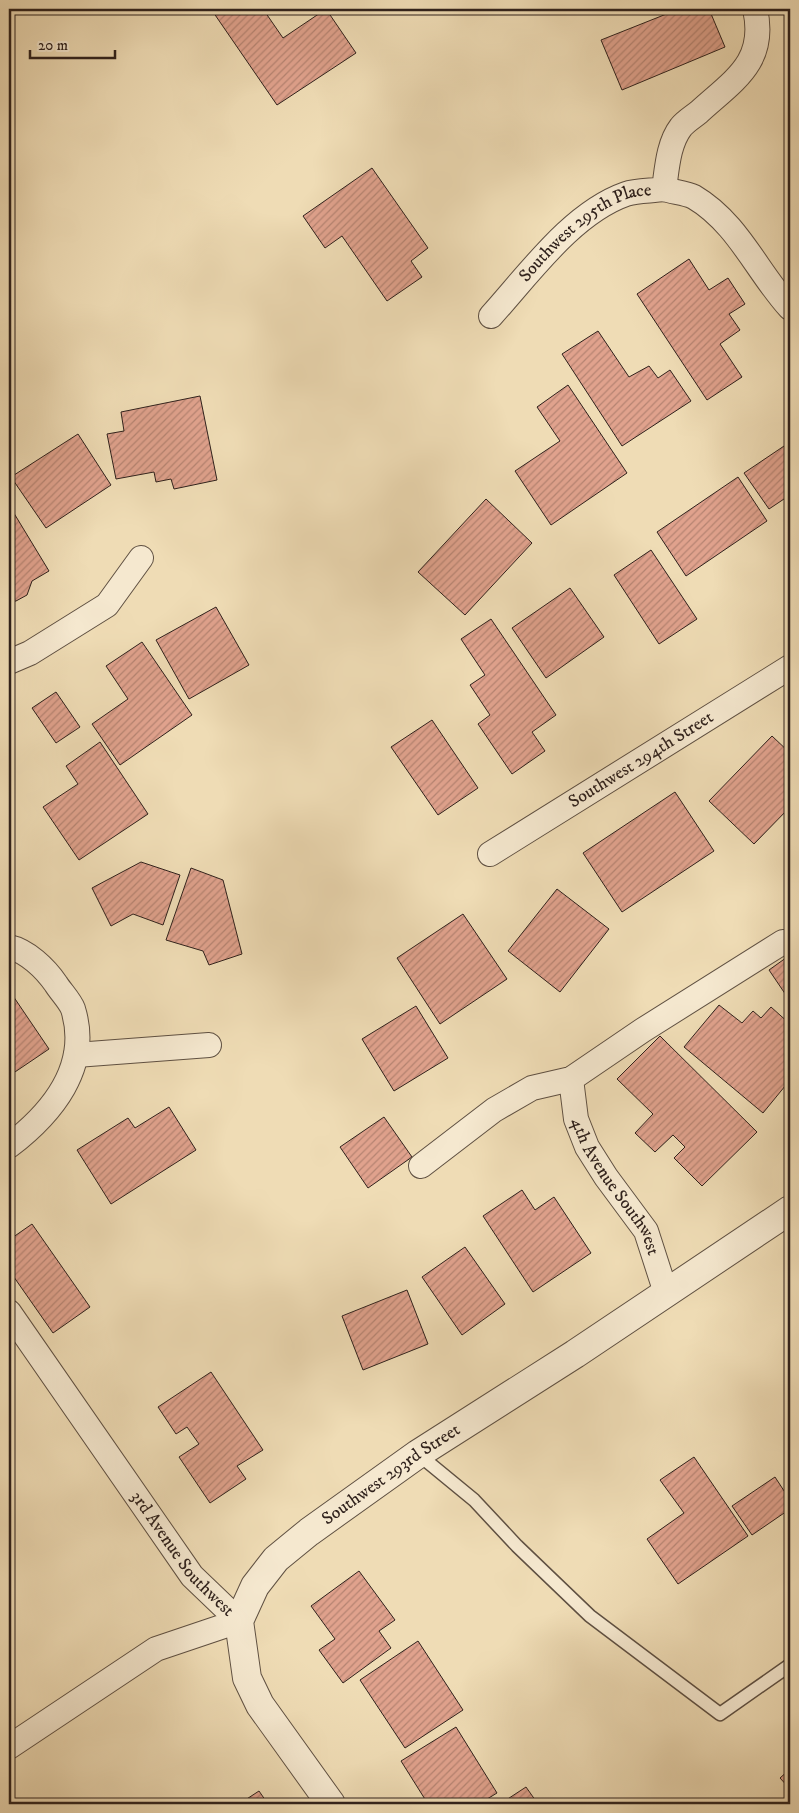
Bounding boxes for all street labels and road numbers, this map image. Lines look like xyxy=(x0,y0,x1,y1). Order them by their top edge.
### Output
street label: Southwest 295th Place xyxy=(514,179,652,287)
street label: Southwest 294th Street xyxy=(565,706,718,813)
street label: 4th Avenue Southwest xyxy=(566,1115,664,1258)
street label: Southwest 293rd Street xyxy=(318,1419,465,1530)
street label: 3rd Avenue Southwest xyxy=(126,1487,239,1622)

